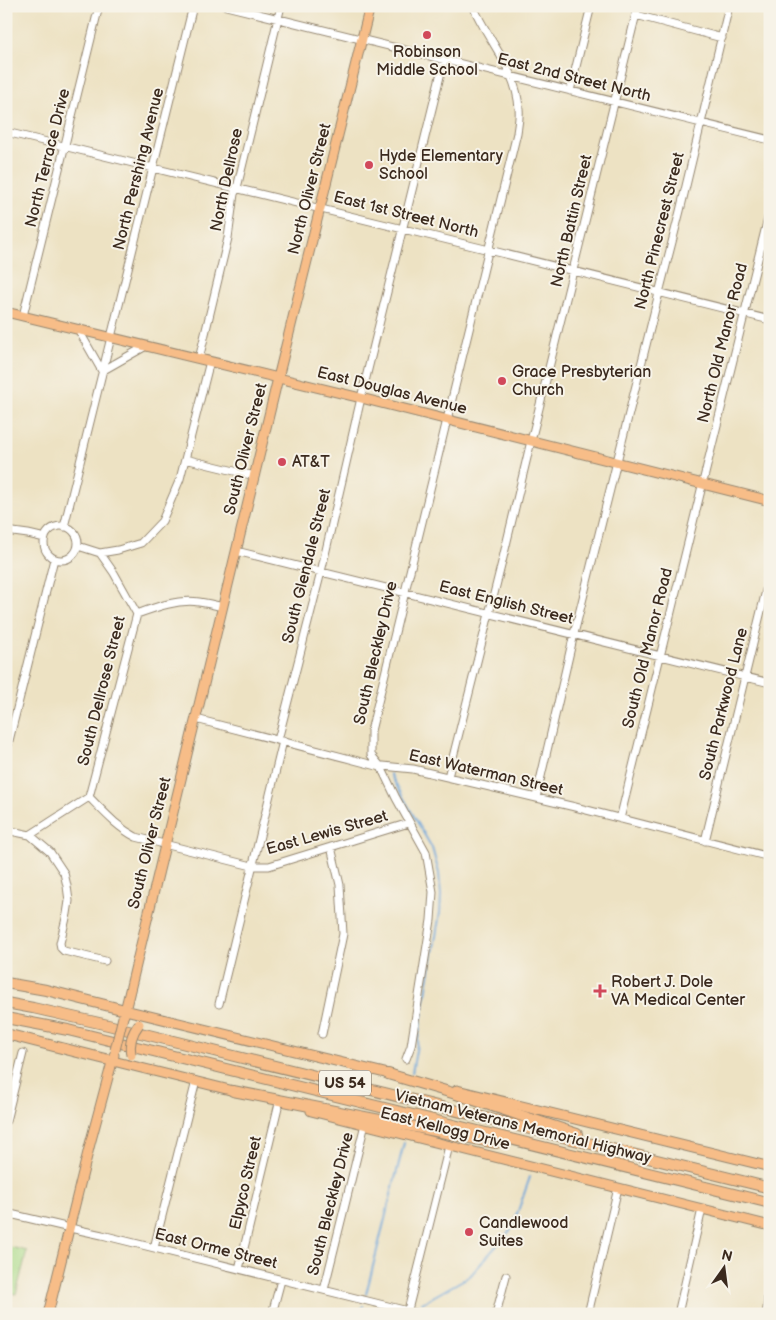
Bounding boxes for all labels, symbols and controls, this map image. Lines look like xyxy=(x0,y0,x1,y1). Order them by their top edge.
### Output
marker: Robinson Middle School xyxy=(421,29,433,41)
place label: Robinson Middle School xyxy=(376,43,478,80)
street label: East 2nd Street North xyxy=(495,50,653,106)
street label: North Pershing Avenue xyxy=(110,85,168,252)
street label: North Terrace Drive xyxy=(22,86,75,229)
street label: North Oliver Street xyxy=(284,121,336,257)
street label: North Dellrose xyxy=(207,126,247,233)
place label: Hyde Elementary School xyxy=(379,147,504,184)
street label: North Pinecrest Street xyxy=(631,150,689,312)
street label: North Battin Street xyxy=(547,153,597,289)
marker: Hyde Elementary School xyxy=(363,159,375,171)
street label: East 1st Street North xyxy=(331,188,481,242)
street label: North Old Manor Road xyxy=(694,261,752,425)
street label: East Douglas Avenue xyxy=(315,363,469,419)
place label: Grace Presbyterian Church xyxy=(512,363,651,400)
marker: Grace Presbyterian Church xyxy=(496,375,508,387)
street label: South Oliver Street xyxy=(220,381,272,517)
place label: AT&T xyxy=(292,453,330,472)
marker: AT&T xyxy=(276,456,288,468)
street label: South Glendale Street xyxy=(279,487,335,645)
street label: South Old Manor Road xyxy=(619,566,677,730)
street label: East English Street xyxy=(437,577,575,629)
street label: South Bleckley Drive xyxy=(350,579,402,727)
street label: South Dellrose Street xyxy=(74,614,130,768)
street label: South Parkwood Lane xyxy=(696,625,752,782)
street label: East Waterman Street xyxy=(407,746,565,800)
street label: South Oliver Street xyxy=(124,775,176,911)
street label: East Lewis Street xyxy=(264,807,390,859)
place label: Robert J. Dole VA Medical Center xyxy=(611,973,745,1010)
marker: Robert J. Dole VA Medical Center xyxy=(593,984,607,998)
road number: US 54 xyxy=(319,1070,371,1096)
street label: Vietnam Veterans Memorial Highway xyxy=(393,1086,654,1168)
street label: East Kellogg Drive xyxy=(378,1104,512,1154)
street label: South Bleckley Drive xyxy=(304,1130,358,1278)
street label: Elpyco Street xyxy=(226,1134,266,1232)
place label: Candlewood Suites xyxy=(479,1214,569,1251)
street label: East Orme Street xyxy=(153,1225,279,1273)
marker: Candlewood Suites xyxy=(463,1226,475,1238)
north arrow xyxy=(698,1242,748,1292)
text: N xyxy=(720,1246,734,1265)

